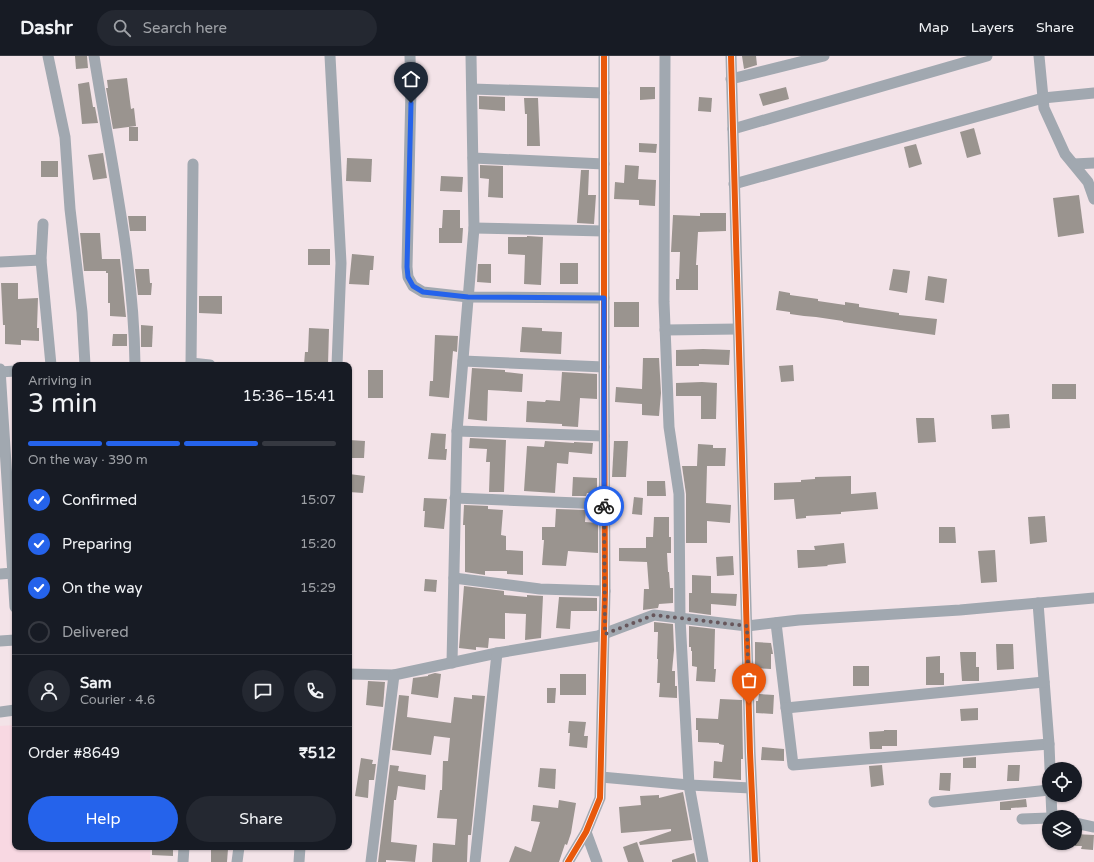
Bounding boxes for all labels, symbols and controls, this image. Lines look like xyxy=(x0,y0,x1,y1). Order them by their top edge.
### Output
search box xyxy=(97,10,377,46)
text: Dashr xyxy=(20,17,73,39)
icon: search xyxy=(111,17,133,39)
text: Search here xyxy=(143,19,227,37)
text: Map xyxy=(919,19,949,36)
text: Layers xyxy=(971,19,1014,36)
text: Share xyxy=(1036,19,1074,36)
pin xyxy=(394,62,428,103)
icon: home xyxy=(400,68,422,90)
text: Arriving in xyxy=(28,373,92,389)
text: 15:36–15:41 xyxy=(243,387,336,405)
text: 3 min xyxy=(28,388,97,419)
text: On the way · 390 m xyxy=(28,452,148,468)
courier xyxy=(584,486,624,526)
icon: check xyxy=(28,489,50,511)
text: Confirmed xyxy=(62,491,137,509)
text: 15:07 xyxy=(300,492,336,508)
icon: bike xyxy=(593,495,615,517)
icon: check xyxy=(28,533,50,555)
text: Preparing xyxy=(62,535,132,553)
text: 15:20 xyxy=(300,536,336,552)
icon: check xyxy=(28,577,50,599)
text: On the way xyxy=(62,579,142,597)
text: 15:29 xyxy=(300,580,336,596)
text: Delivered xyxy=(62,623,129,641)
pin xyxy=(732,663,766,704)
icon: bag xyxy=(738,669,760,691)
button: person xyxy=(28,670,70,712)
button: chat xyxy=(242,670,284,712)
button: phone xyxy=(294,670,336,712)
text: Sam xyxy=(80,674,111,692)
text: Courier · 4.6 xyxy=(80,692,155,708)
text: Order #8649 xyxy=(28,744,120,762)
text: ₹512 xyxy=(299,744,336,762)
map controls xyxy=(1042,762,1082,850)
button: locate xyxy=(1042,762,1082,802)
button: Help xyxy=(28,796,178,842)
button: Share xyxy=(186,796,336,842)
button: layers xyxy=(1042,810,1082,850)

